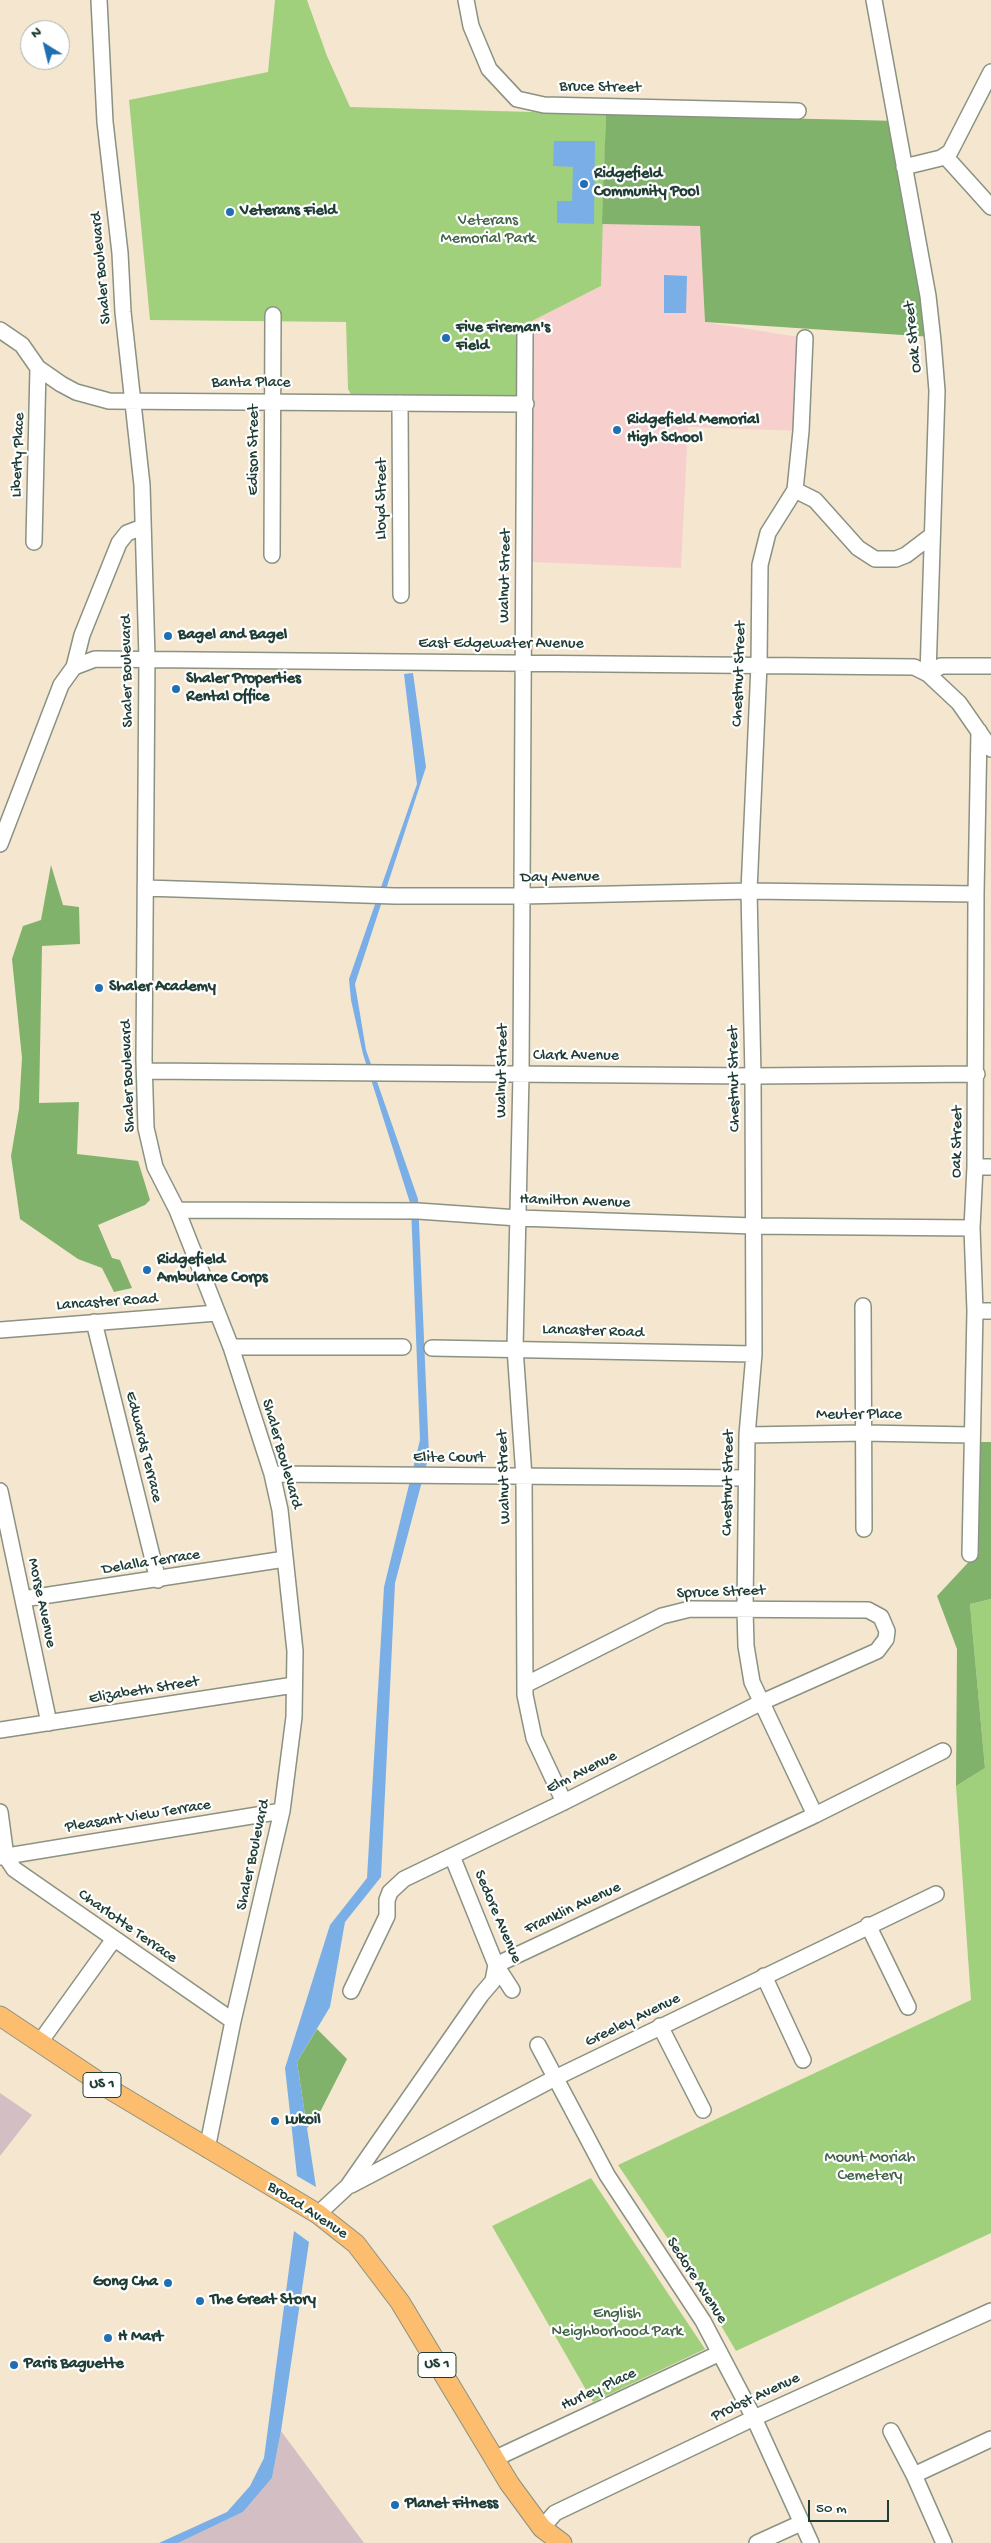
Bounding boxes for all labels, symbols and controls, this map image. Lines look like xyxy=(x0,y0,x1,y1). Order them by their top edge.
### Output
north arrow xyxy=(20,20,70,70)
text: N xyxy=(28,24,45,43)
street label: Bruce Street xyxy=(559,78,641,98)
place label: Ridgefield Community Pool xyxy=(594,165,699,203)
marker: Ridgefield Community Pool xyxy=(578,178,590,190)
place label: Veterans Field xyxy=(240,202,337,222)
marker: Veterans Field xyxy=(224,206,236,218)
street label: Shaler Boulevard xyxy=(88,211,116,325)
park label: Veterans Memorial Park xyxy=(441,212,535,250)
street label: Oak Street xyxy=(901,300,927,374)
place label: Five Fireman's Field xyxy=(456,319,550,357)
marker: Five Fireman's Field xyxy=(440,332,452,344)
street label: Banta Place xyxy=(212,374,290,394)
street label: Edison Street xyxy=(245,404,265,496)
place label: Ridgefield Memorial High School xyxy=(627,411,759,449)
street label: Liberty Place xyxy=(8,412,30,498)
marker: Ridgefield Memorial High School xyxy=(611,424,623,436)
street label: Lloyd Street xyxy=(373,458,393,540)
street label: Walnut Street xyxy=(496,529,516,623)
street label: Shaler Boulevard xyxy=(117,614,139,728)
street label: Chestnut Street xyxy=(729,621,751,727)
place label: Bagel and Bagel xyxy=(178,626,287,646)
marker: Bagel and Bagel xyxy=(162,630,174,642)
street label: East Edgewater Avenue xyxy=(418,635,584,655)
place label: Shaler Properties Rental Office xyxy=(186,670,301,708)
marker: Shaler Properties Rental Office xyxy=(170,683,182,695)
street label: Day Avenue xyxy=(520,868,600,888)
place label: Shaler Academy xyxy=(109,978,216,998)
marker: Shaler Academy xyxy=(93,982,105,994)
street label: Shaler Boulevard xyxy=(117,1019,141,1133)
street label: Walnut Street xyxy=(493,1024,513,1118)
street label: Chestnut Street xyxy=(724,1026,746,1132)
street label: Clark Avenue xyxy=(533,1047,619,1067)
street label: Oak Street xyxy=(948,1106,968,1178)
street label: Hamilton Avenue xyxy=(519,1190,631,1214)
place label: Ridgefield Ambulance Corps xyxy=(157,1251,268,1289)
marker: Ridgefield Ambulance Corps xyxy=(141,1264,153,1276)
street label: Lancaster Road xyxy=(56,1290,158,1316)
street label: Lancaster Road xyxy=(542,1321,644,1343)
street label: Edwards Terrace xyxy=(120,1390,166,1504)
street label: Shaler Boulevard xyxy=(256,1397,306,1511)
street label: Meuter Place xyxy=(816,1406,902,1426)
street label: Walnut Street xyxy=(494,1430,516,1524)
street label: Chestnut Street xyxy=(718,1430,740,1536)
street label: Elite Court xyxy=(413,1449,485,1469)
street label: Delalla Terrace xyxy=(101,1546,201,1580)
street label: Morse Avenue xyxy=(22,1556,60,1650)
street label: Spruce Street xyxy=(676,1582,766,1604)
street label: Elizabeth Street xyxy=(88,1673,200,1709)
street label: Elm Avenue xyxy=(543,1747,621,1799)
street label: Pleasant View Terrace xyxy=(64,1796,212,1838)
street label: Shaler Boulevard xyxy=(233,1798,275,1912)
street label: Sedore Avenue xyxy=(469,1868,525,1966)
street label: Franklin Avenue xyxy=(522,1878,624,1940)
street label: Charlotte Terrace xyxy=(74,1886,180,1968)
street label: Greeley Avenue xyxy=(582,1990,684,2052)
road number: US 1 xyxy=(83,2072,121,2098)
place label: Lukoil xyxy=(285,2111,321,2131)
marker: Lukoil xyxy=(269,2115,281,2127)
park label: Mount Moriah Cemetery xyxy=(825,2149,915,2187)
street label: Broad Avenue xyxy=(263,2178,351,2244)
street label: Sedore Avenue xyxy=(661,2234,731,2328)
place label: Gong Cha xyxy=(93,2273,158,2293)
marker: Gong Cha xyxy=(162,2277,174,2289)
place label: The Great Story xyxy=(210,2291,316,2311)
marker: The Great Story xyxy=(194,2295,206,2307)
park label: English Neighborhood Park xyxy=(551,2305,683,2343)
place label: H Mart xyxy=(118,2328,163,2348)
marker: H Mart xyxy=(102,2332,114,2344)
road number: US 1 xyxy=(418,2352,456,2378)
place label: Paris Baguette xyxy=(24,2355,124,2375)
marker: Paris Baguette xyxy=(8,2359,20,2371)
street label: Hurley Place xyxy=(558,2364,640,2416)
street label: Probst Avenue xyxy=(709,2369,803,2427)
scale bar xyxy=(811,2490,892,2522)
place label: Planet Fitness xyxy=(405,2495,498,2515)
marker: Planet Fitness xyxy=(389,2499,401,2511)
text: 50 m xyxy=(816,2500,847,2518)

